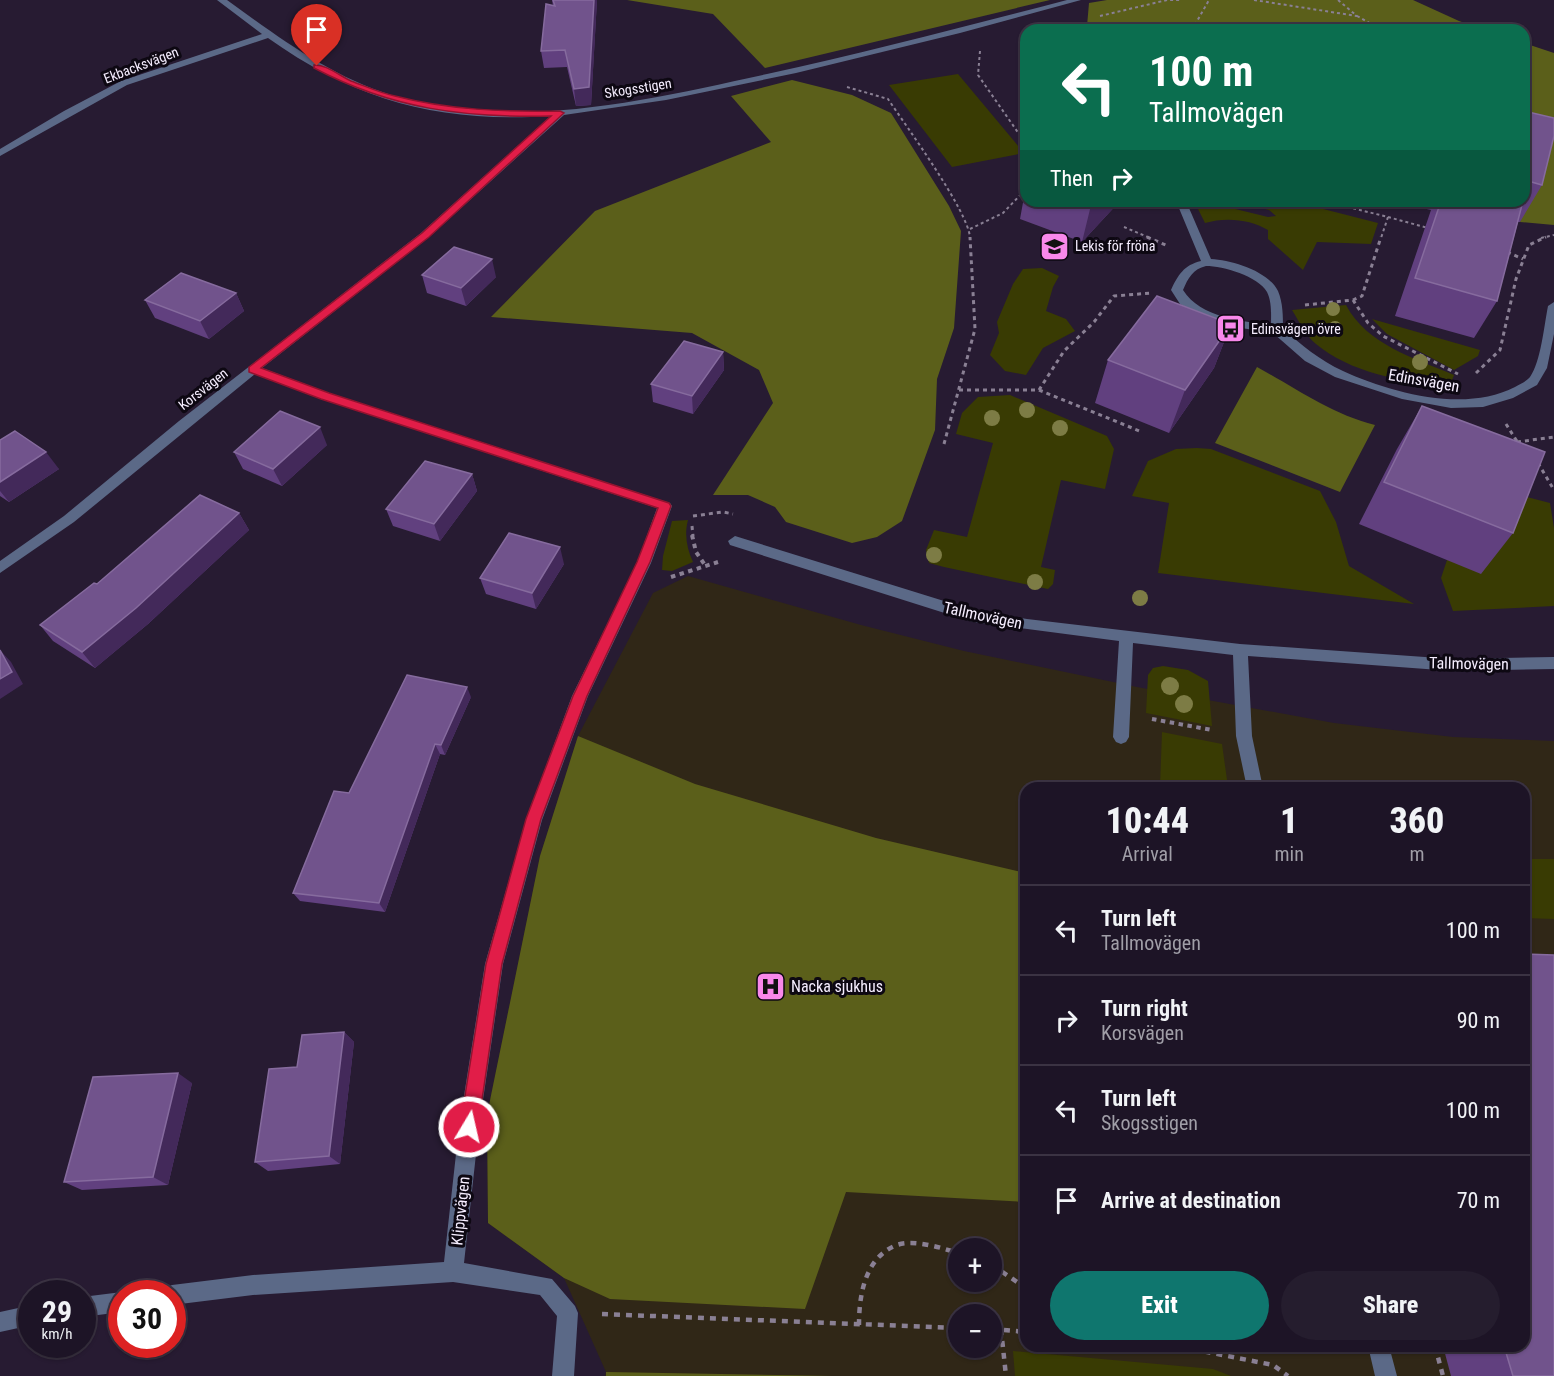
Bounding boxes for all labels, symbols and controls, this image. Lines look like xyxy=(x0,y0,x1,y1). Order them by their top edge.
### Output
pin xyxy=(291,4,342,66)
icon: arrive xyxy=(300,13,333,46)
street label: Ekbacksvägen xyxy=(101,43,181,87)
text: 100 m xyxy=(1149,47,1254,96)
icon: left xyxy=(1050,48,1128,126)
street label: Skogsstigen xyxy=(603,75,673,101)
text: Tallmovägen xyxy=(1149,97,1284,129)
icon: right xyxy=(1105,162,1138,195)
text: Then xyxy=(1050,166,1093,191)
school or university icon: Lekis för fröna xyxy=(1038,230,1070,262)
place label: Lekis för fröna xyxy=(1075,238,1155,254)
bus stop icon: Edinsvägen övre xyxy=(1214,313,1246,345)
place label: Edinsvägen övre xyxy=(1251,321,1341,337)
street label: Korsvägen xyxy=(175,365,231,413)
street label: Edinsvägen xyxy=(1387,365,1461,396)
street label: Tallmovägen xyxy=(942,598,1024,633)
street label: Tallmovägen xyxy=(1429,653,1509,674)
text: 10:44 xyxy=(1106,800,1189,842)
text: 1 xyxy=(1280,800,1298,842)
text: 360 xyxy=(1389,800,1444,842)
text: Arrival xyxy=(1122,842,1173,866)
text: min xyxy=(1275,842,1304,866)
text: m xyxy=(1409,842,1424,866)
text: Turn left xyxy=(1101,906,1176,931)
icon: left xyxy=(1050,914,1083,947)
text: 100 m xyxy=(1446,918,1500,943)
text: Tallmovägen xyxy=(1101,931,1201,955)
hospital icon: Nacka sjukhus xyxy=(754,970,786,1002)
place label: Nacka sjukhus xyxy=(791,977,883,996)
text: Turn right xyxy=(1101,996,1188,1021)
icon: right xyxy=(1050,1004,1083,1037)
text: 90 m xyxy=(1457,1008,1500,1033)
text: Korsvägen xyxy=(1101,1021,1184,1045)
text: Turn left xyxy=(1101,1086,1176,1111)
icon: left xyxy=(1050,1094,1083,1127)
position arrow xyxy=(437,1095,501,1159)
text: 100 m xyxy=(1446,1098,1500,1123)
text: Skogsstigen xyxy=(1101,1111,1198,1135)
street label: Klippvägen xyxy=(447,1176,474,1247)
icon: arrive xyxy=(1050,1184,1083,1217)
text: Arrive at destination xyxy=(1101,1188,1281,1213)
text: 70 m xyxy=(1457,1188,1500,1213)
map controls xyxy=(948,1238,1002,1358)
button: + xyxy=(948,1238,1002,1292)
button: Exit xyxy=(1050,1271,1269,1340)
button: Share xyxy=(1281,1271,1500,1340)
speed limit sign: 30 xyxy=(108,1280,186,1358)
text: 29 xyxy=(42,1294,72,1329)
button: − xyxy=(948,1304,1002,1358)
text: km/h xyxy=(42,1325,72,1343)

